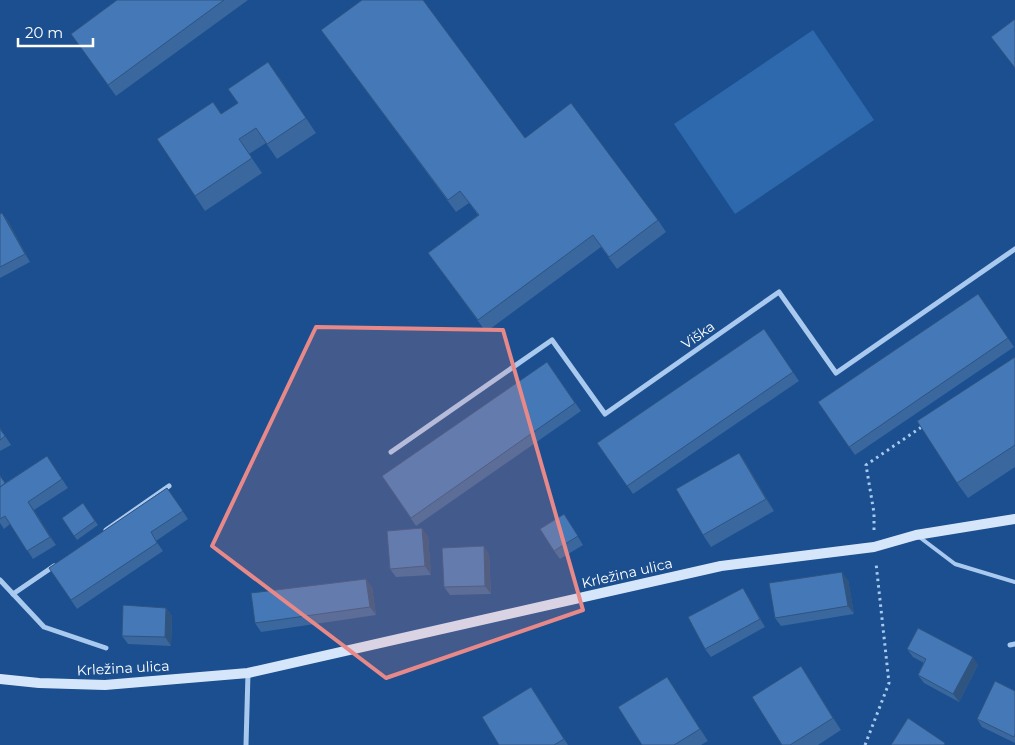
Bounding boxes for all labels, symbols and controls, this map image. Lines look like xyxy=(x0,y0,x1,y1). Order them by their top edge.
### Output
scale bar xyxy=(18,15,92,47)
text: 20 m xyxy=(25,23,63,42)
street label: Viška xyxy=(678,317,718,353)
street label: Krležina ulica xyxy=(580,554,674,592)
street label: Krležina ulica xyxy=(76,657,170,679)

